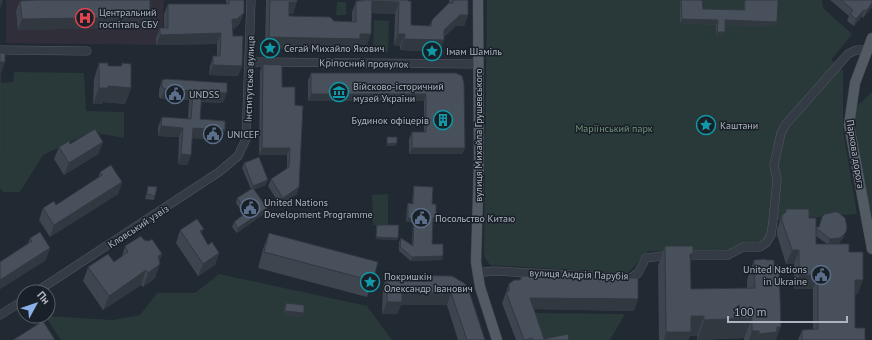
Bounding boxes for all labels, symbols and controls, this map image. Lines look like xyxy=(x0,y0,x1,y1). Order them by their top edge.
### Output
place label: Центральний госпіталь СБУ xyxy=(99,6,159,31)
hospital icon: Центральний госпіталь СБУ xyxy=(74,7,96,29)
street label: Інститутська вулиця xyxy=(241,35,258,122)
place icon: Сегай Михайло Якович xyxy=(259,37,281,59)
place icon: Імам Шаміль xyxy=(421,40,443,62)
place label: Сегай Михайло Якович xyxy=(284,42,384,55)
place label: Імам Шаміль xyxy=(446,45,502,58)
street label: Кріпосний провулок xyxy=(319,56,409,71)
street label: вулиця Михайла Грушевського xyxy=(472,68,485,202)
place label: Війсково-історичний музей України xyxy=(353,80,444,105)
museum icon: Війсково-історичний музей України xyxy=(328,81,350,103)
public building icon: UNDSS xyxy=(164,83,186,105)
place label: UNDSS xyxy=(189,88,219,101)
building icon: Будинок офіцерів xyxy=(432,109,454,131)
place label: Будинок офіцерів xyxy=(351,114,429,127)
place icon: Каштани xyxy=(695,114,717,136)
place label: Каштани xyxy=(720,119,758,132)
street label: Паркова дорога xyxy=(844,119,867,190)
park label: Маріїнський парк xyxy=(575,122,653,135)
public building icon: UNICEF xyxy=(202,123,224,145)
place label: UNICEF xyxy=(227,128,259,141)
place label: United Nations Development Programme xyxy=(264,196,373,221)
public building icon: United Nations Development Programme xyxy=(239,197,261,219)
street label: Кловський узвіз xyxy=(105,202,171,251)
public building icon: Посольство Китаю xyxy=(410,207,432,229)
place label: Посольство Китаю xyxy=(435,212,515,225)
place label: United Nations in Ukraine xyxy=(743,263,807,288)
public building icon: United Nations in Ukraine xyxy=(810,264,832,286)
street label: вулиця Андрія Парубія xyxy=(529,266,629,283)
place label: Покришкін Олександр Іванович xyxy=(384,270,473,295)
place icon: Покришкін Олександр Іванович xyxy=(359,271,381,293)
north arrow xyxy=(16,284,56,324)
text: Пн xyxy=(34,288,53,307)
scale bar xyxy=(728,298,847,324)
text: 100 m xyxy=(734,304,767,319)

